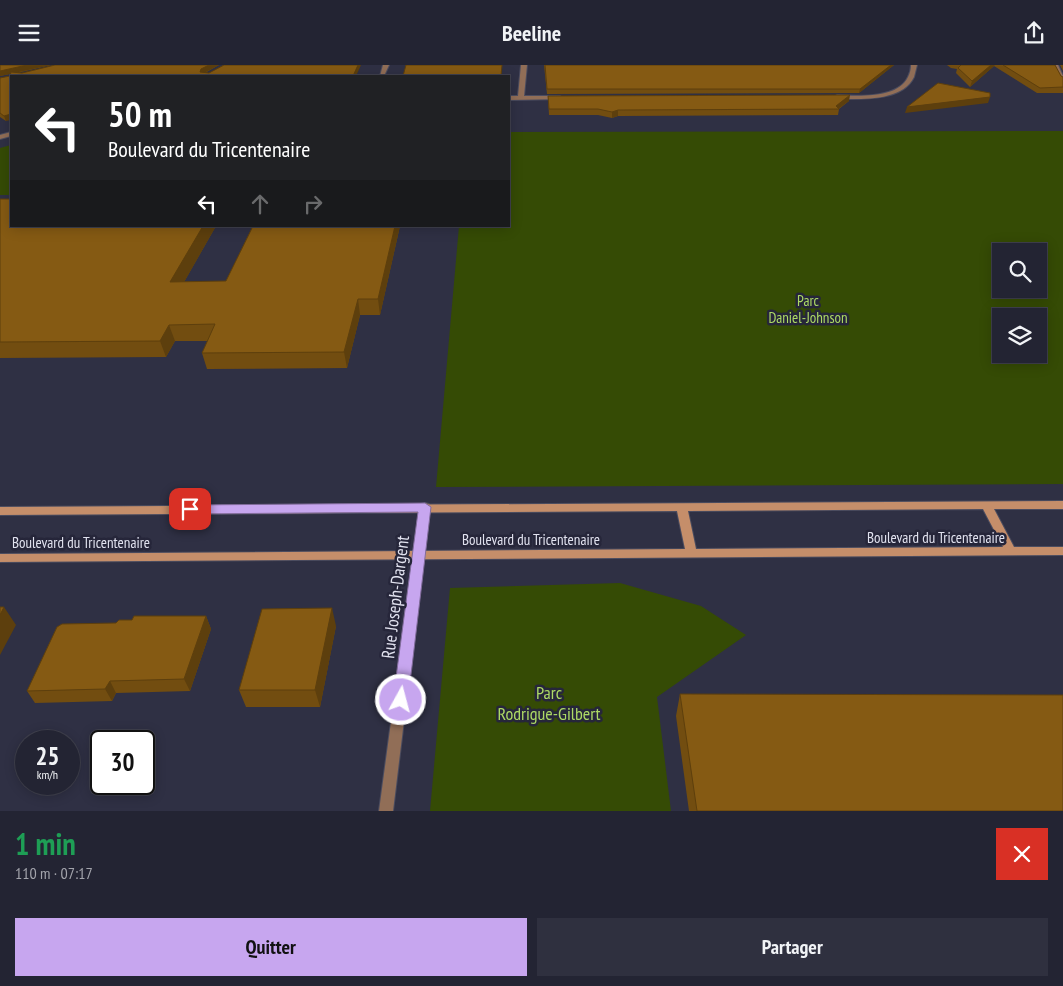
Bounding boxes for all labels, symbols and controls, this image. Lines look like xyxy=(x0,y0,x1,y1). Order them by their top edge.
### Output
icon: menu xyxy=(15,19,43,47)
text: Beeline xyxy=(502,19,561,47)
icon: share xyxy=(1020,19,1048,47)
text: 50 m xyxy=(108,91,172,137)
icon: left xyxy=(25,95,90,160)
text: Boulevard du Tricentenaire xyxy=(108,135,310,163)
icon: left xyxy=(193,190,221,218)
icon: ahead xyxy=(246,190,274,218)
icon: right xyxy=(299,190,327,218)
map controls xyxy=(992,243,1047,363)
button: search xyxy=(992,243,1047,298)
park label: Parc Daniel-Johnson xyxy=(768,291,848,327)
button: layers xyxy=(992,308,1047,363)
pin xyxy=(169,488,211,530)
icon: arrive xyxy=(176,495,204,523)
street label: Boulevard du Tricentenaire xyxy=(867,528,1005,547)
street label: Boulevard du Tricentenaire xyxy=(462,530,600,549)
street label: Boulevard du Tricentenaire xyxy=(12,533,150,552)
street label: Rue Joseph-Dargent xyxy=(376,534,414,660)
position arrow xyxy=(374,673,426,725)
park label: Parc Rodrigue-Gilbert xyxy=(497,681,601,725)
speed limit sign: 30 xyxy=(90,730,155,795)
text: 25 xyxy=(36,740,59,772)
text: km/h xyxy=(37,767,58,782)
text: 1 min xyxy=(15,824,76,863)
button: close xyxy=(996,828,1048,880)
text: 110 m · 07:17 xyxy=(15,863,93,883)
button: Quitter xyxy=(15,918,527,976)
button: Partager xyxy=(537,918,1048,976)

